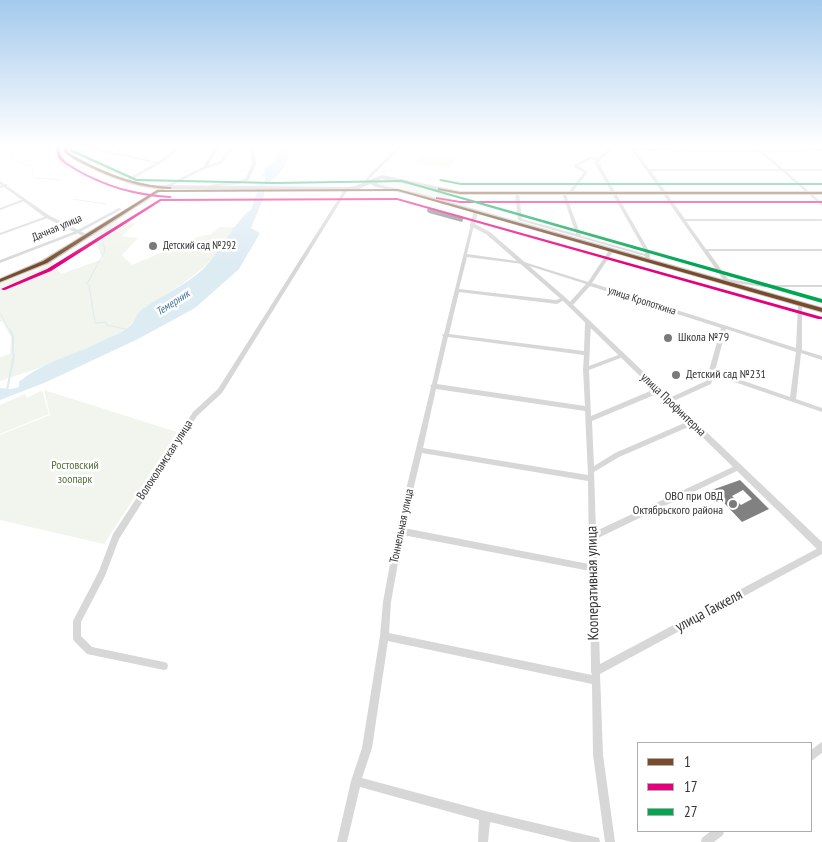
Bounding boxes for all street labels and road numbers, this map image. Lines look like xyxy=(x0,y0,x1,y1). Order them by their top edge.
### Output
street label: Дачная улица xyxy=(30,212,84,244)
street label: улица Кропоткина xyxy=(606,284,678,318)
street label: улица Профинтерна xyxy=(637,370,709,440)
street label: Волоколамская улица xyxy=(134,417,196,503)
street label: Тоннельная улица xyxy=(387,487,417,565)
street label: Кооперативная улица xyxy=(583,526,603,640)
street label: улица Гаккеля xyxy=(672,586,746,636)

